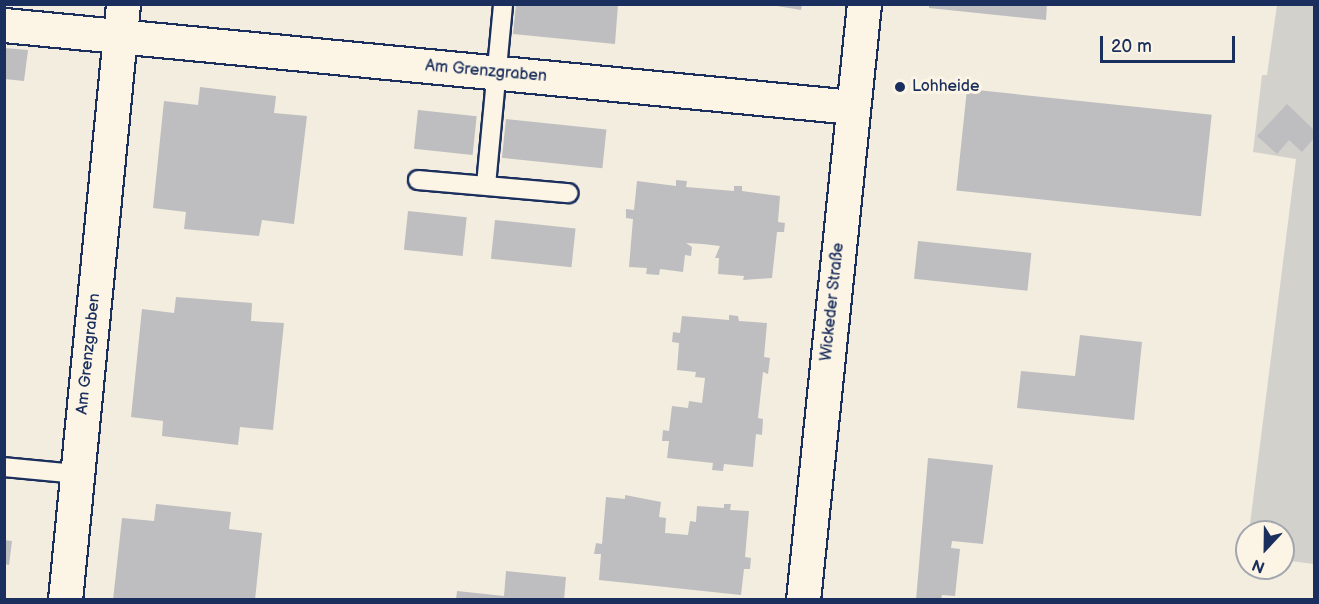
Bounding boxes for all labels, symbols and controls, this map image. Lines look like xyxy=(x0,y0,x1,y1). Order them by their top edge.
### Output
scale bar xyxy=(1103,24,1238,62)
text: 20 m xyxy=(1111,36,1152,57)
street label: Am Grenzgraben xyxy=(424,57,548,87)
place label: Lohheide xyxy=(912,77,979,97)
marker: Lohheide xyxy=(893,80,907,94)
street label: Wickeder Straße xyxy=(817,242,849,362)
street label: Am Grenzgraben xyxy=(73,292,105,416)
north arrow xyxy=(1235,520,1295,580)
text: N xyxy=(1250,554,1268,576)

